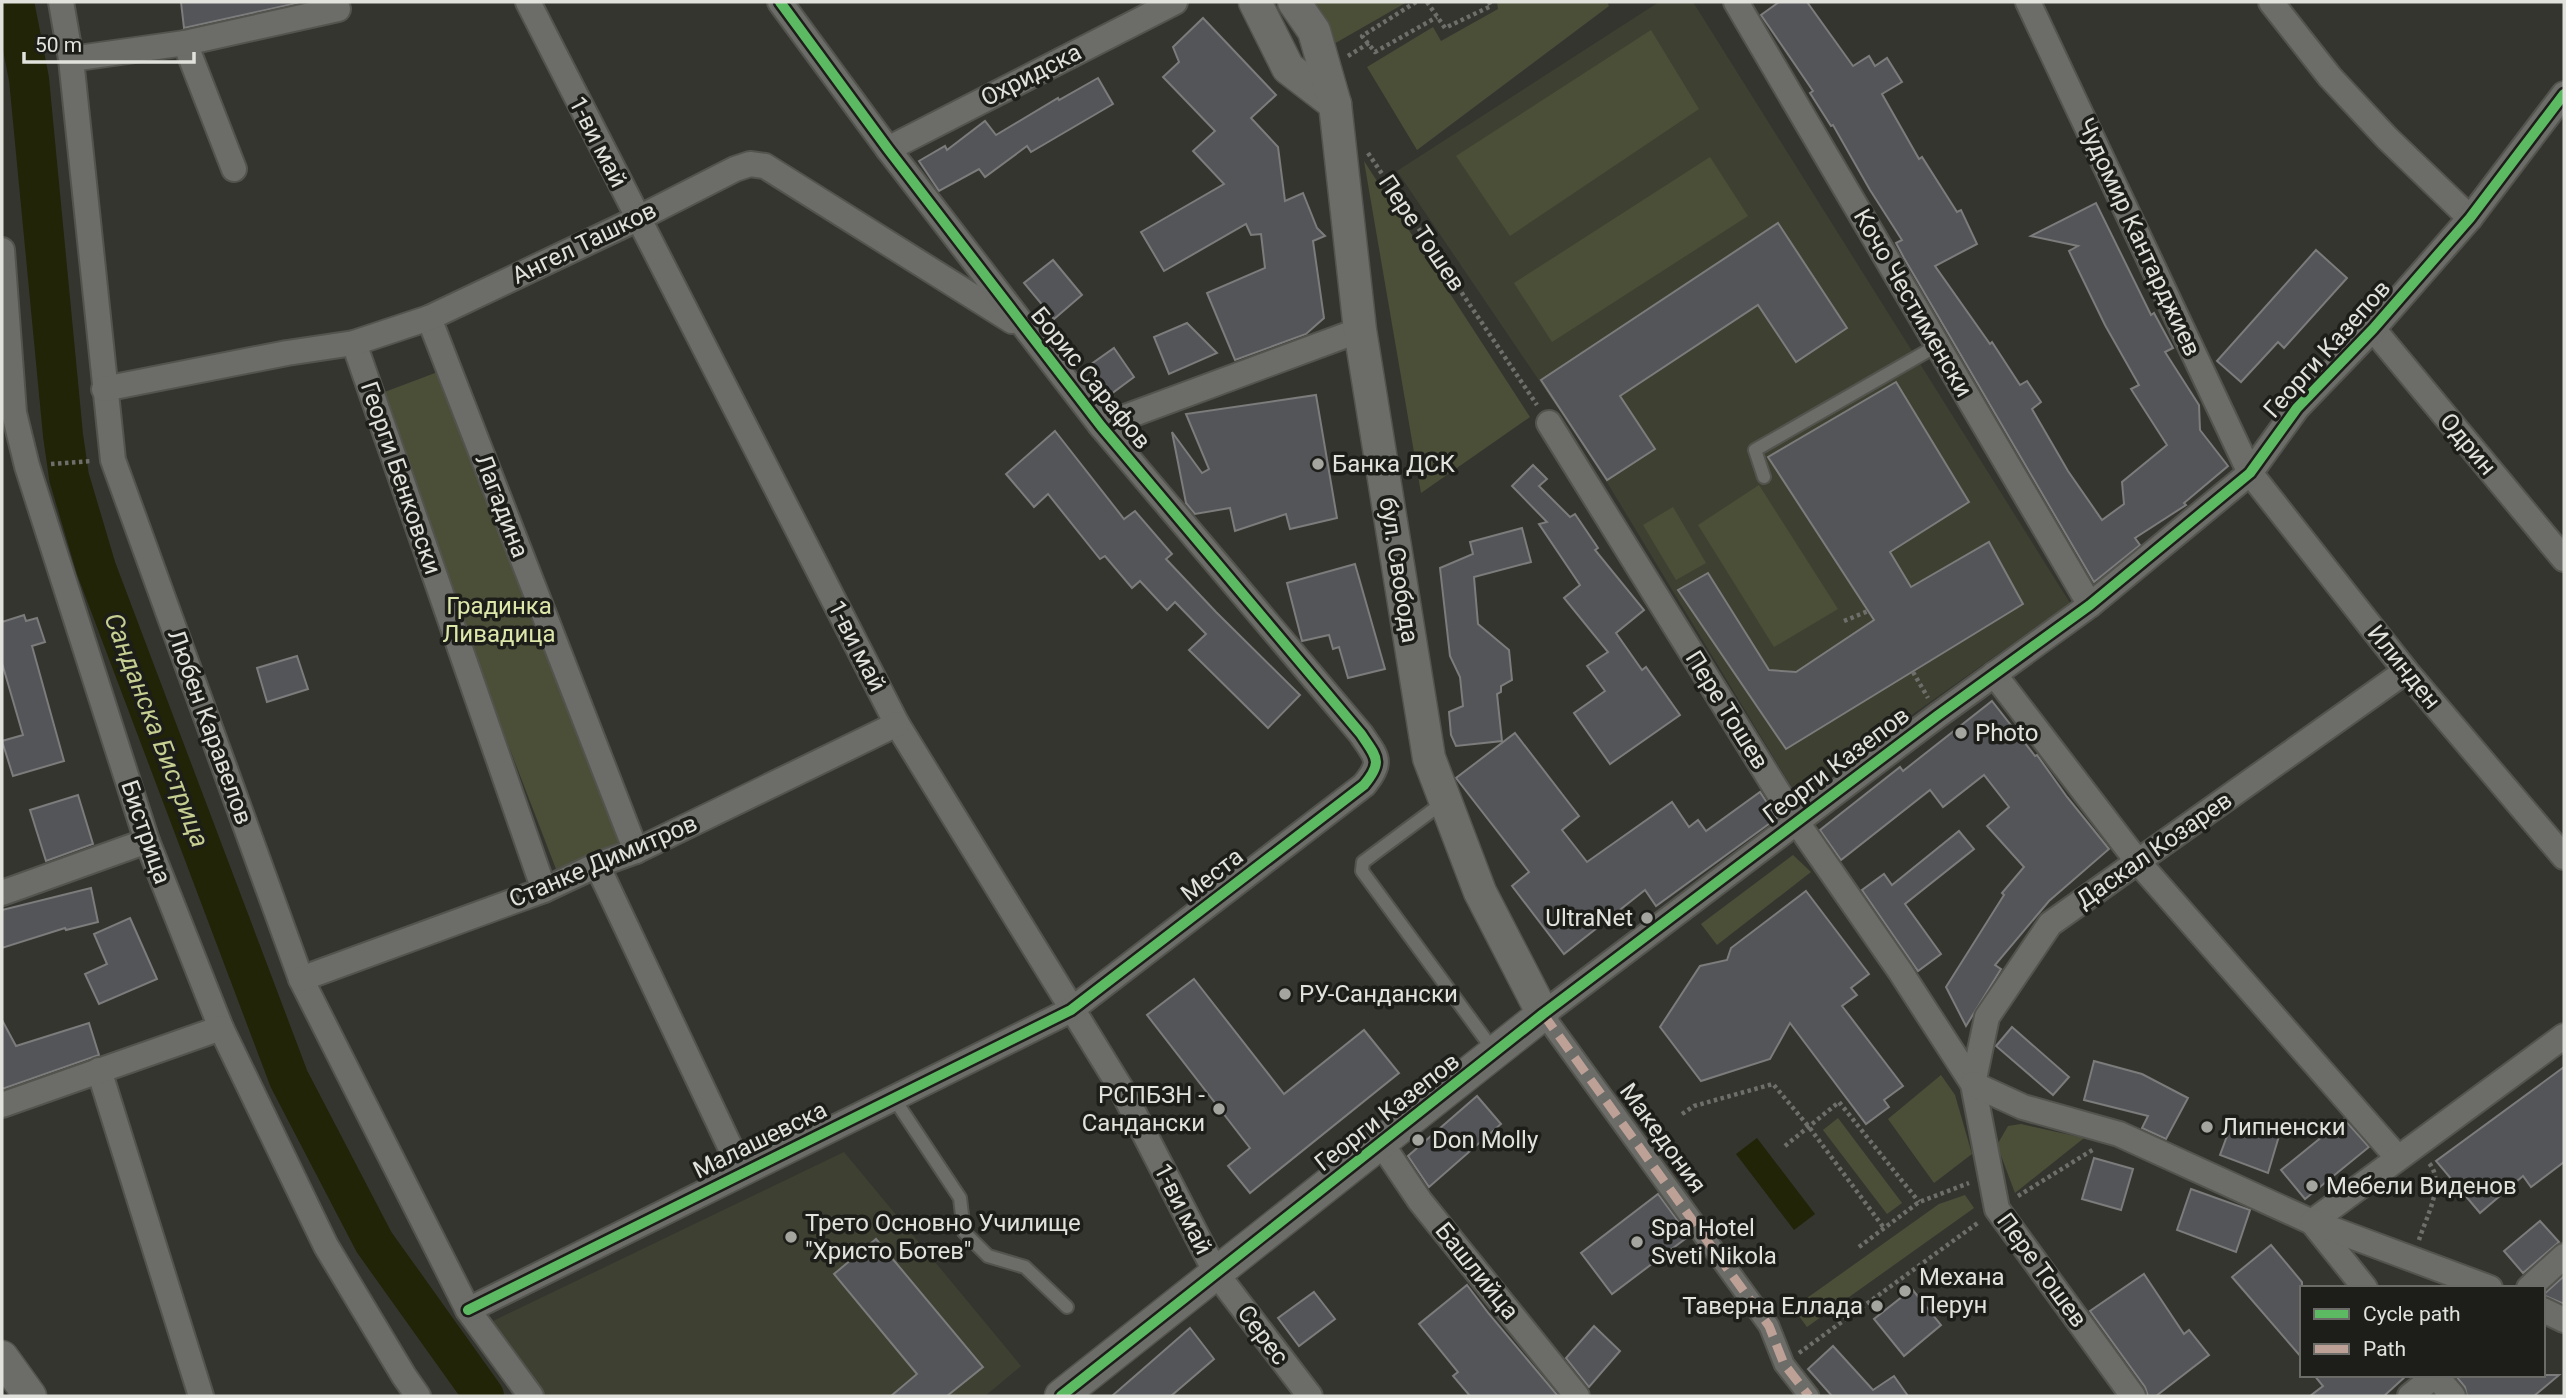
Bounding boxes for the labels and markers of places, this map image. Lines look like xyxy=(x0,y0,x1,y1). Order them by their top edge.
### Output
place label: Банка ДСК xyxy=(1332,450,1455,478)
marker: Банка ДСК xyxy=(1310,456,1326,472)
place label: Photo xyxy=(1975,719,2038,747)
marker: Photo xyxy=(1953,725,1969,741)
place label: UltraNet xyxy=(1545,904,1633,932)
marker: UltraNet xyxy=(1639,910,1655,926)
place label: РУ-Сандански xyxy=(1299,980,1458,1008)
marker: РУ-Сандански xyxy=(1277,986,1293,1002)
place label: РСПБЗН - Сандански xyxy=(1082,1081,1205,1137)
marker: РСПБЗН - Сандански xyxy=(1211,1101,1227,1117)
place label: Липненски xyxy=(2221,1113,2346,1141)
marker: Липненски xyxy=(2199,1119,2215,1135)
place label: Don Molly xyxy=(1432,1126,1539,1154)
marker: Don Molly xyxy=(1410,1132,1426,1148)
place label: Мебели Виденов xyxy=(2326,1172,2517,1200)
marker: Мебели Виденов xyxy=(2304,1178,2320,1194)
place label: Трето Основно Училище "Христо Ботев" xyxy=(805,1209,1081,1265)
place label: Spa Hotel Sveti Nikola xyxy=(1651,1214,1777,1270)
marker: Трето Основно Училище "Христо Ботев" xyxy=(783,1229,799,1245)
marker: Spa Hotel Sveti Nikola xyxy=(1629,1234,1645,1250)
place label: Механа Перун xyxy=(1919,1263,2005,1319)
marker: Механа Перун xyxy=(1897,1283,1913,1299)
place label: Таверна Еллада xyxy=(1682,1292,1863,1320)
marker: Таверна Еллада xyxy=(1869,1298,1885,1314)

